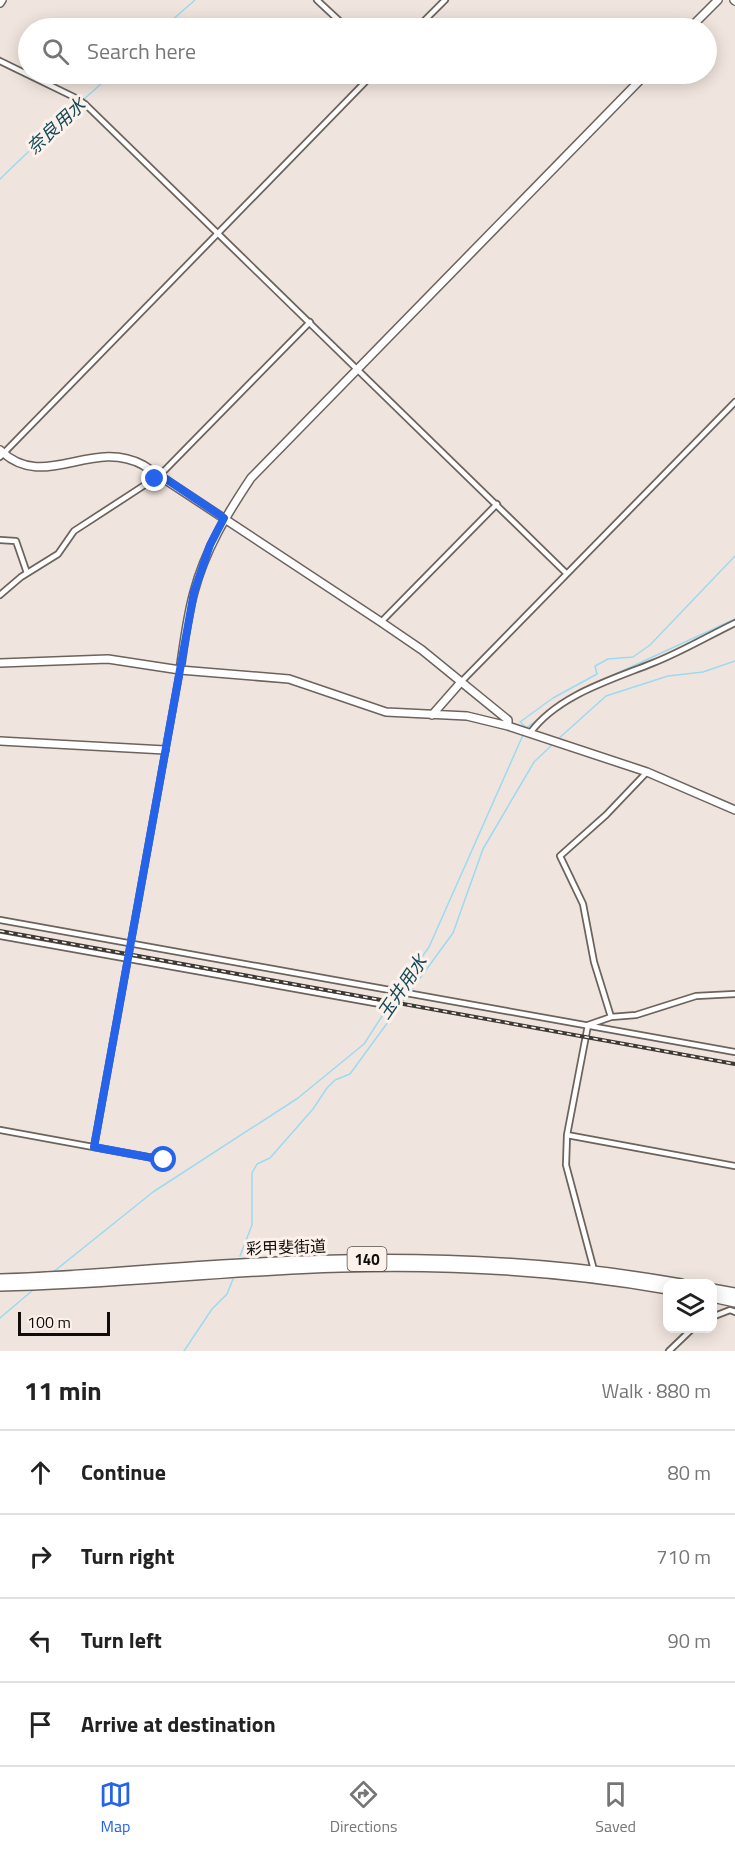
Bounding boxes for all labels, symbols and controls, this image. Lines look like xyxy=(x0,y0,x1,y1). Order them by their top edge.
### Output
search box xyxy=(18,18,717,84)
text: Search here xyxy=(87,34,196,68)
icon: search xyxy=(39,35,72,68)
water label: 奈良用水 xyxy=(20,90,93,160)
route end xyxy=(141,465,167,491)
water label: 玉井用水 xyxy=(371,948,434,1024)
route start xyxy=(150,1146,176,1172)
street label: 彩甲斐街道 xyxy=(246,1234,326,1260)
road number: 140 xyxy=(348,1247,386,1271)
map controls xyxy=(663,1279,717,1333)
button: layers xyxy=(663,1279,717,1333)
scale bar xyxy=(18,1309,110,1336)
text: 100 m xyxy=(27,1310,71,1334)
text: 11 min xyxy=(24,1371,102,1410)
text: Walk · 880 m xyxy=(602,1375,711,1406)
text: Continue xyxy=(81,1455,166,1489)
icon: ahead xyxy=(24,1456,57,1489)
text: 80 m xyxy=(667,1457,711,1488)
text: Turn right xyxy=(81,1539,175,1573)
icon: right xyxy=(24,1540,57,1573)
text: 710 m xyxy=(656,1541,711,1572)
text: Turn left xyxy=(81,1623,162,1657)
icon: left xyxy=(24,1624,57,1657)
text: 90 m xyxy=(667,1625,711,1656)
text: Arrive at destination xyxy=(81,1707,276,1741)
icon: arrive xyxy=(24,1708,57,1741)
tab: Map xyxy=(99,1778,132,1838)
tab: Directions xyxy=(330,1778,398,1838)
tab: Saved xyxy=(595,1778,636,1838)

